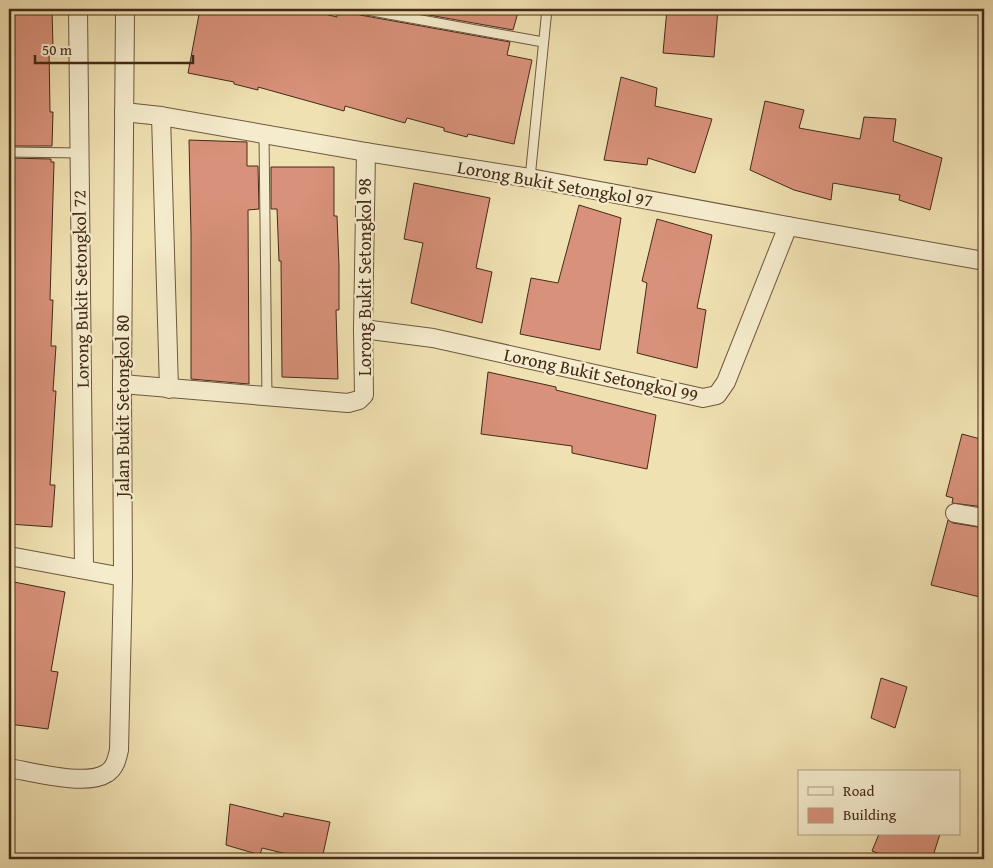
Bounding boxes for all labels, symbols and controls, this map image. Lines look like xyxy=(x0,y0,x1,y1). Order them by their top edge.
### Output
scale bar xyxy=(35,32,192,64)
text: 50 m xyxy=(42,39,73,60)
street label: Lorong Bukit Setongkol 97 xyxy=(455,153,655,214)
street label: Lorong Bukit Setongkol 98 xyxy=(351,178,378,376)
street label: Lorong Bukit Setongkol 72 xyxy=(65,190,96,388)
street label: Jalan Bukit Setongkol 80 xyxy=(109,314,136,499)
street label: Lorong Bukit Setongkol 99 xyxy=(501,341,701,408)
legend xyxy=(798,770,960,836)
text: Road xyxy=(843,780,874,801)
text: Building xyxy=(843,804,897,825)

